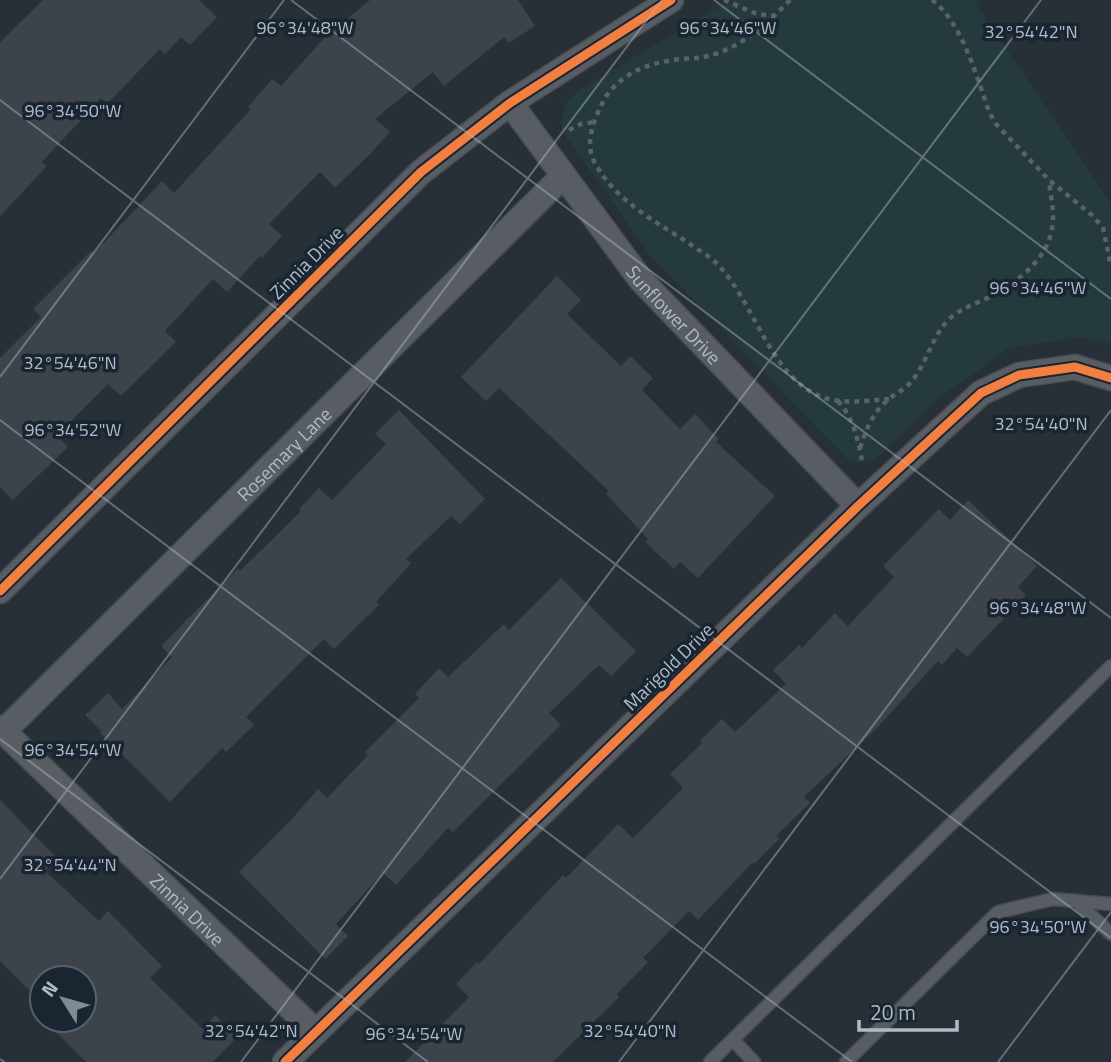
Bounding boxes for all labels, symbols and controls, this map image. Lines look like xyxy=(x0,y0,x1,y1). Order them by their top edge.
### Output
text: 96°34'48"W xyxy=(257,14,354,41)
text: 96°34'46"W xyxy=(680,14,777,41)
text: 32°54'42"N xyxy=(984,18,1078,45)
text: 96°34'50"W xyxy=(25,97,122,124)
street label: Zinnia Drive xyxy=(262,218,350,306)
street label: Sunflower Drive xyxy=(620,259,729,371)
text: 96°34'46"W xyxy=(990,274,1087,301)
text: 32°54'46"N xyxy=(23,349,117,376)
street label: Rosemary Lane xyxy=(229,399,338,507)
text: 32°54'40"N xyxy=(994,410,1088,437)
text: 96°34'52"W xyxy=(25,416,122,443)
text: 96°34'48"W xyxy=(990,594,1087,621)
street label: Marigold Drive xyxy=(616,615,720,717)
text: 96°34'54"W xyxy=(25,736,122,763)
text: 32°54'44"N xyxy=(23,851,117,878)
street label: Zinnia Drive xyxy=(144,866,232,952)
text: 96°34'50"W xyxy=(990,913,1087,940)
north arrow xyxy=(28,964,98,1034)
text: N xyxy=(33,974,65,1002)
scale bar xyxy=(859,988,957,1032)
text: 20 m xyxy=(870,996,916,1028)
text: 32°54'42"N xyxy=(204,1017,298,1044)
text: 32°54'40"N xyxy=(583,1017,677,1044)
text: 96°34'54"W xyxy=(366,1020,463,1047)

